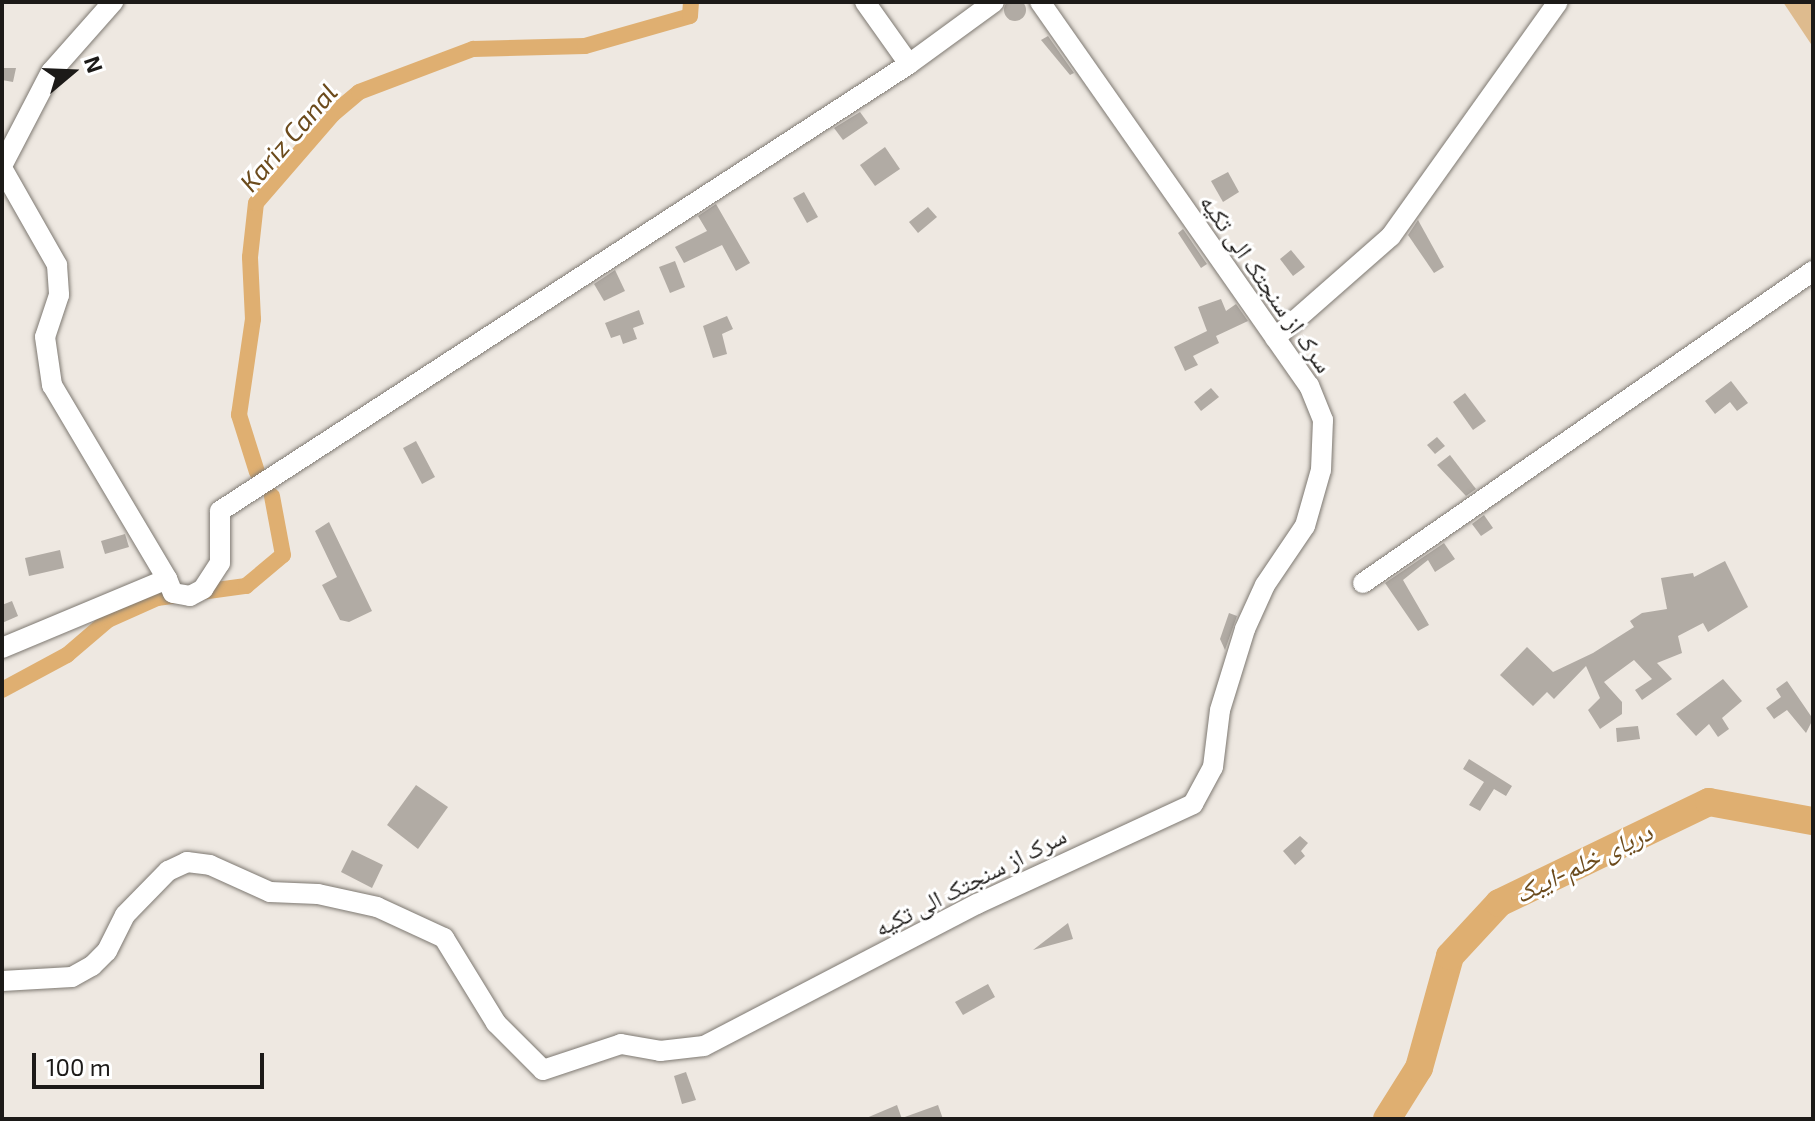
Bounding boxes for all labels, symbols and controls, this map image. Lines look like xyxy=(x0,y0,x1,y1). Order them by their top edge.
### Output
north arrow xyxy=(32,32,112,112)
text: N xyxy=(80,52,110,76)
water label: Kariz Canal xyxy=(233,77,343,197)
street label: سرک از سنجتک الی تکیه xyxy=(1195,188,1339,378)
water label: دریای خلم-ایبک xyxy=(1509,815,1657,909)
street label: سرک از سنجتک الی تکیه xyxy=(869,820,1071,942)
scale bar xyxy=(36,1037,268,1087)
text: 100 m xyxy=(46,1052,111,1081)

